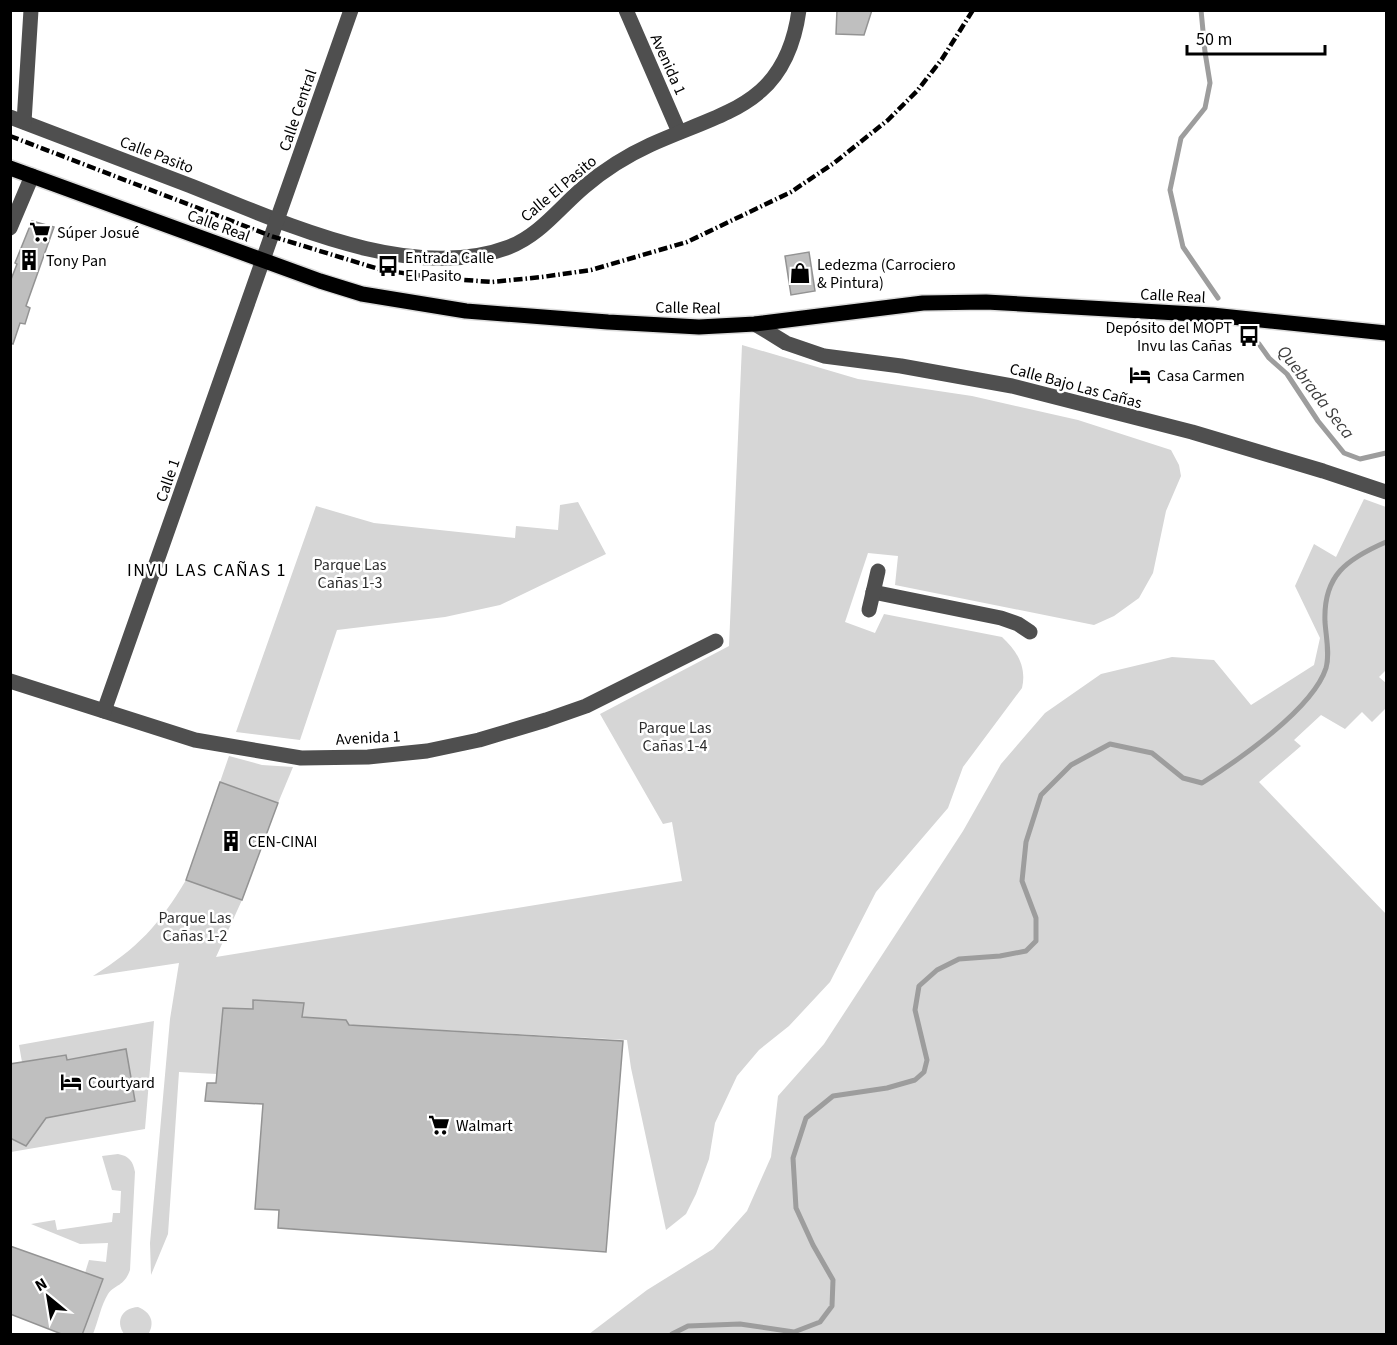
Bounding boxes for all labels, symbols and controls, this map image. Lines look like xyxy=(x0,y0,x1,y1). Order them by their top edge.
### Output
scale bar xyxy=(1187,18,1325,56)
text: 50 m xyxy=(1196,27,1232,52)
street label: Avenida 1 xyxy=(645,30,691,98)
street label: Calle Central xyxy=(274,67,322,154)
street label: Calle Pasito xyxy=(117,131,197,179)
street label: Calle El Pasito xyxy=(516,150,601,227)
street label: Calle Real xyxy=(184,204,253,247)
supermarket icon: Súper Josué xyxy=(28,220,52,244)
place label: Súper Josué xyxy=(57,222,140,244)
place label: Entrada Calle El Pasito xyxy=(405,247,494,287)
building icon: Tony Pan xyxy=(17,248,41,272)
place label: Tony Pan xyxy=(46,250,107,272)
bus stop icon: Entrada Calle El Pasito xyxy=(376,254,400,278)
place label: Ledezma (Carrociero & Pintura) xyxy=(817,254,956,294)
shop icon: Ledezma (Carrociero & Pintura) xyxy=(788,261,812,285)
street label: Calle Real xyxy=(1140,283,1206,309)
street label: Calle Real xyxy=(655,296,721,320)
place label: Depósito del MOPT Invu las Cañas xyxy=(1105,317,1232,357)
bus stop icon: Depósito del MOPT Invu las Cañas xyxy=(1237,324,1261,348)
water label: Quebrada Seca xyxy=(1271,340,1360,445)
street label: Calle Bajo Las Cañas xyxy=(1007,358,1145,414)
hotel icon: Casa Carmen xyxy=(1128,363,1152,387)
place label: Casa Carmen xyxy=(1157,365,1245,387)
street label: Calle 1 xyxy=(150,456,186,505)
park label: Parque Las Cañas 1-3 xyxy=(313,554,387,594)
district label: INVU LAS CAÑAS 1 xyxy=(127,558,287,583)
park label: Parque Las Cañas 1-4 xyxy=(638,717,712,757)
street label: Avenida 1 xyxy=(335,725,401,751)
building icon: CEN-CINAI xyxy=(219,829,243,853)
place label: CEN-CINAI xyxy=(248,831,318,853)
park label: Parque Las Cañas 1-2 xyxy=(158,907,232,947)
hotel icon: Courtyard xyxy=(59,1070,83,1094)
place label: Courtyard xyxy=(88,1072,155,1094)
supermarket icon: Walmart xyxy=(427,1113,451,1137)
place label: Walmart xyxy=(456,1115,513,1137)
north arrow xyxy=(18,1267,78,1327)
text: N xyxy=(31,1273,51,1297)

